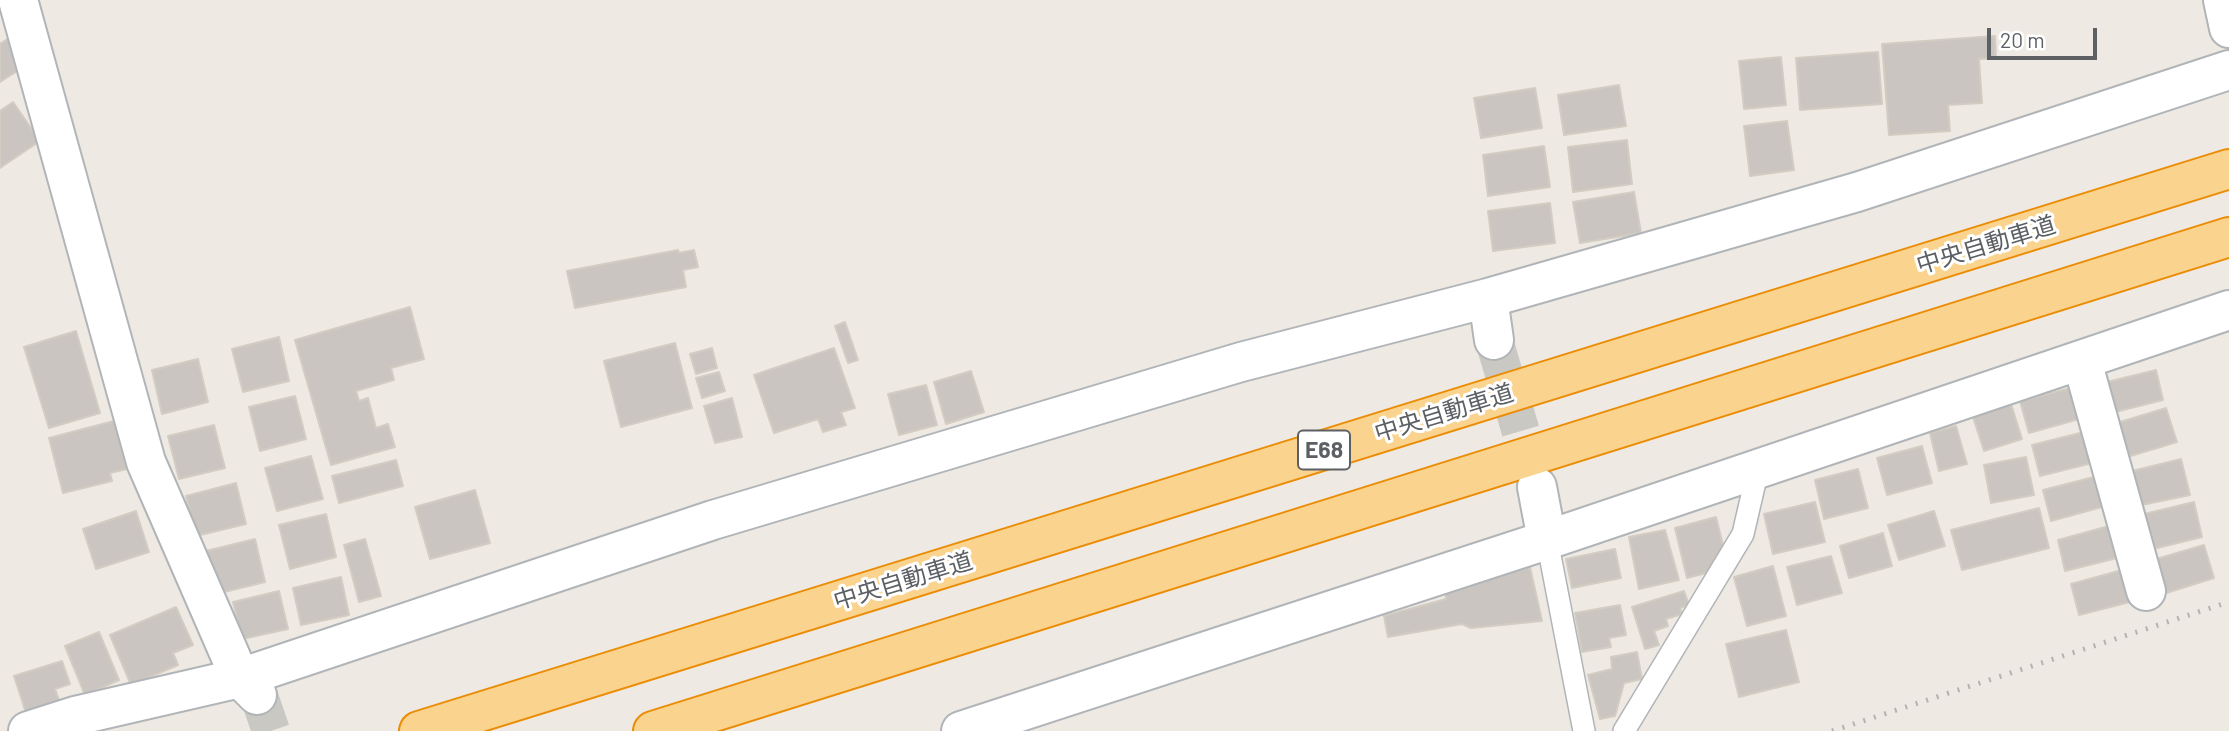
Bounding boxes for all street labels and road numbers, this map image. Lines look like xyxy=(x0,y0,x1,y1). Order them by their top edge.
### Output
street label: 中央自動車道 xyxy=(1913,210,2059,280)
street label: 中央自動車道 xyxy=(1371,378,1517,448)
road number: E68 xyxy=(1298,431,1350,470)
street label: 中央自動車道 xyxy=(830,546,976,616)

